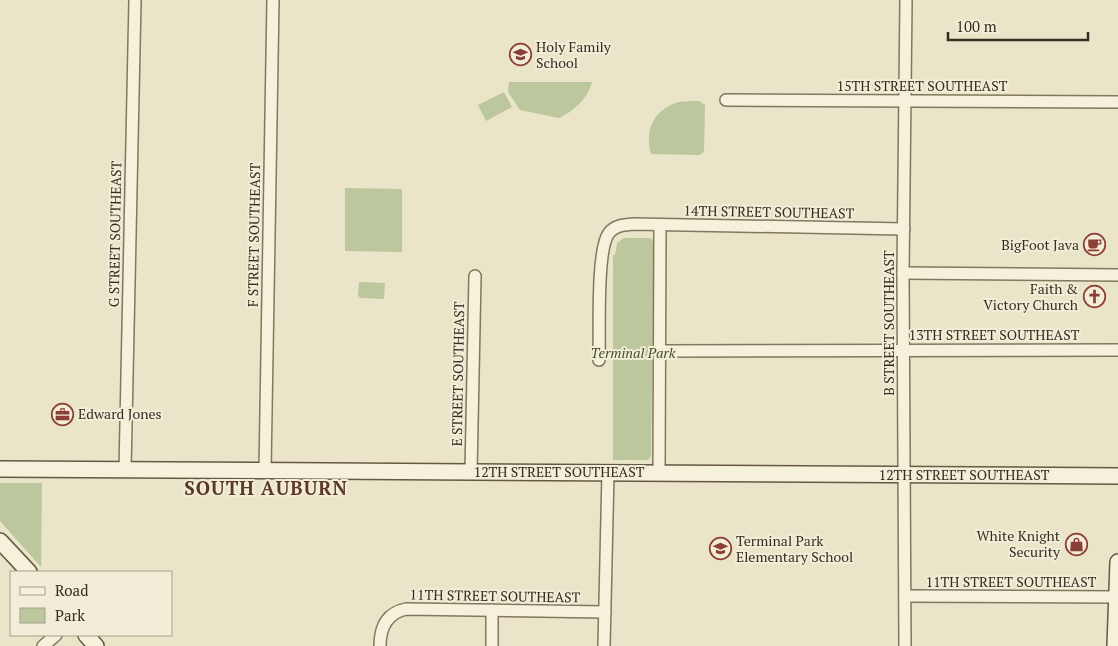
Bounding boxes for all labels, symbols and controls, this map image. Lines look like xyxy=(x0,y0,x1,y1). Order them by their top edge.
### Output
scale bar xyxy=(948,10,1088,42)
text: 100 m xyxy=(956,16,997,36)
place label: Holy Family School xyxy=(536,37,612,72)
school or university icon: Holy Family School xyxy=(508,43,532,67)
street label: 15TH STREET SOUTHEAST xyxy=(837,76,1008,95)
street label: G STREET SOUTHEAST xyxy=(104,160,125,307)
street label: F STREET SOUTHEAST xyxy=(243,162,264,307)
street label: 14TH STREET SOUTHEAST xyxy=(684,201,855,222)
cafe icon: BigFoot Java xyxy=(1083,233,1107,257)
place label: BigFoot Java xyxy=(1001,235,1079,254)
street label: B STREET SOUTHEAST xyxy=(879,250,898,396)
place label: Faith & Victory Church xyxy=(983,279,1078,314)
church icon: Faith & Victory Church xyxy=(1082,285,1106,309)
street label: E STREET SOUTHEAST xyxy=(447,301,468,447)
street label: 13TH STREET SOUTHEAST xyxy=(909,325,1080,344)
park label: Terminal Park xyxy=(591,343,676,362)
office icon: Edward Jones xyxy=(50,402,74,426)
place label: Edward Jones xyxy=(78,404,162,423)
street label: 12TH STREET SOUTHEAST xyxy=(474,462,645,481)
street label: 12TH STREET SOUTHEAST xyxy=(879,465,1050,484)
district label: SOUTH AUBURN xyxy=(184,475,348,500)
place label: White Knight Security xyxy=(977,526,1061,561)
place label: Terminal Park Elementary School xyxy=(736,531,853,566)
shop icon: White Knight Security xyxy=(1064,532,1088,556)
school or university icon: Terminal Park Elementary School xyxy=(708,537,732,561)
legend xyxy=(10,571,172,636)
street label: 11TH STREET SOUTHEAST xyxy=(926,572,1097,591)
text: Road xyxy=(55,580,88,600)
street label: 11TH STREET SOUTHEAST xyxy=(410,585,581,606)
text: Park xyxy=(55,605,85,625)

